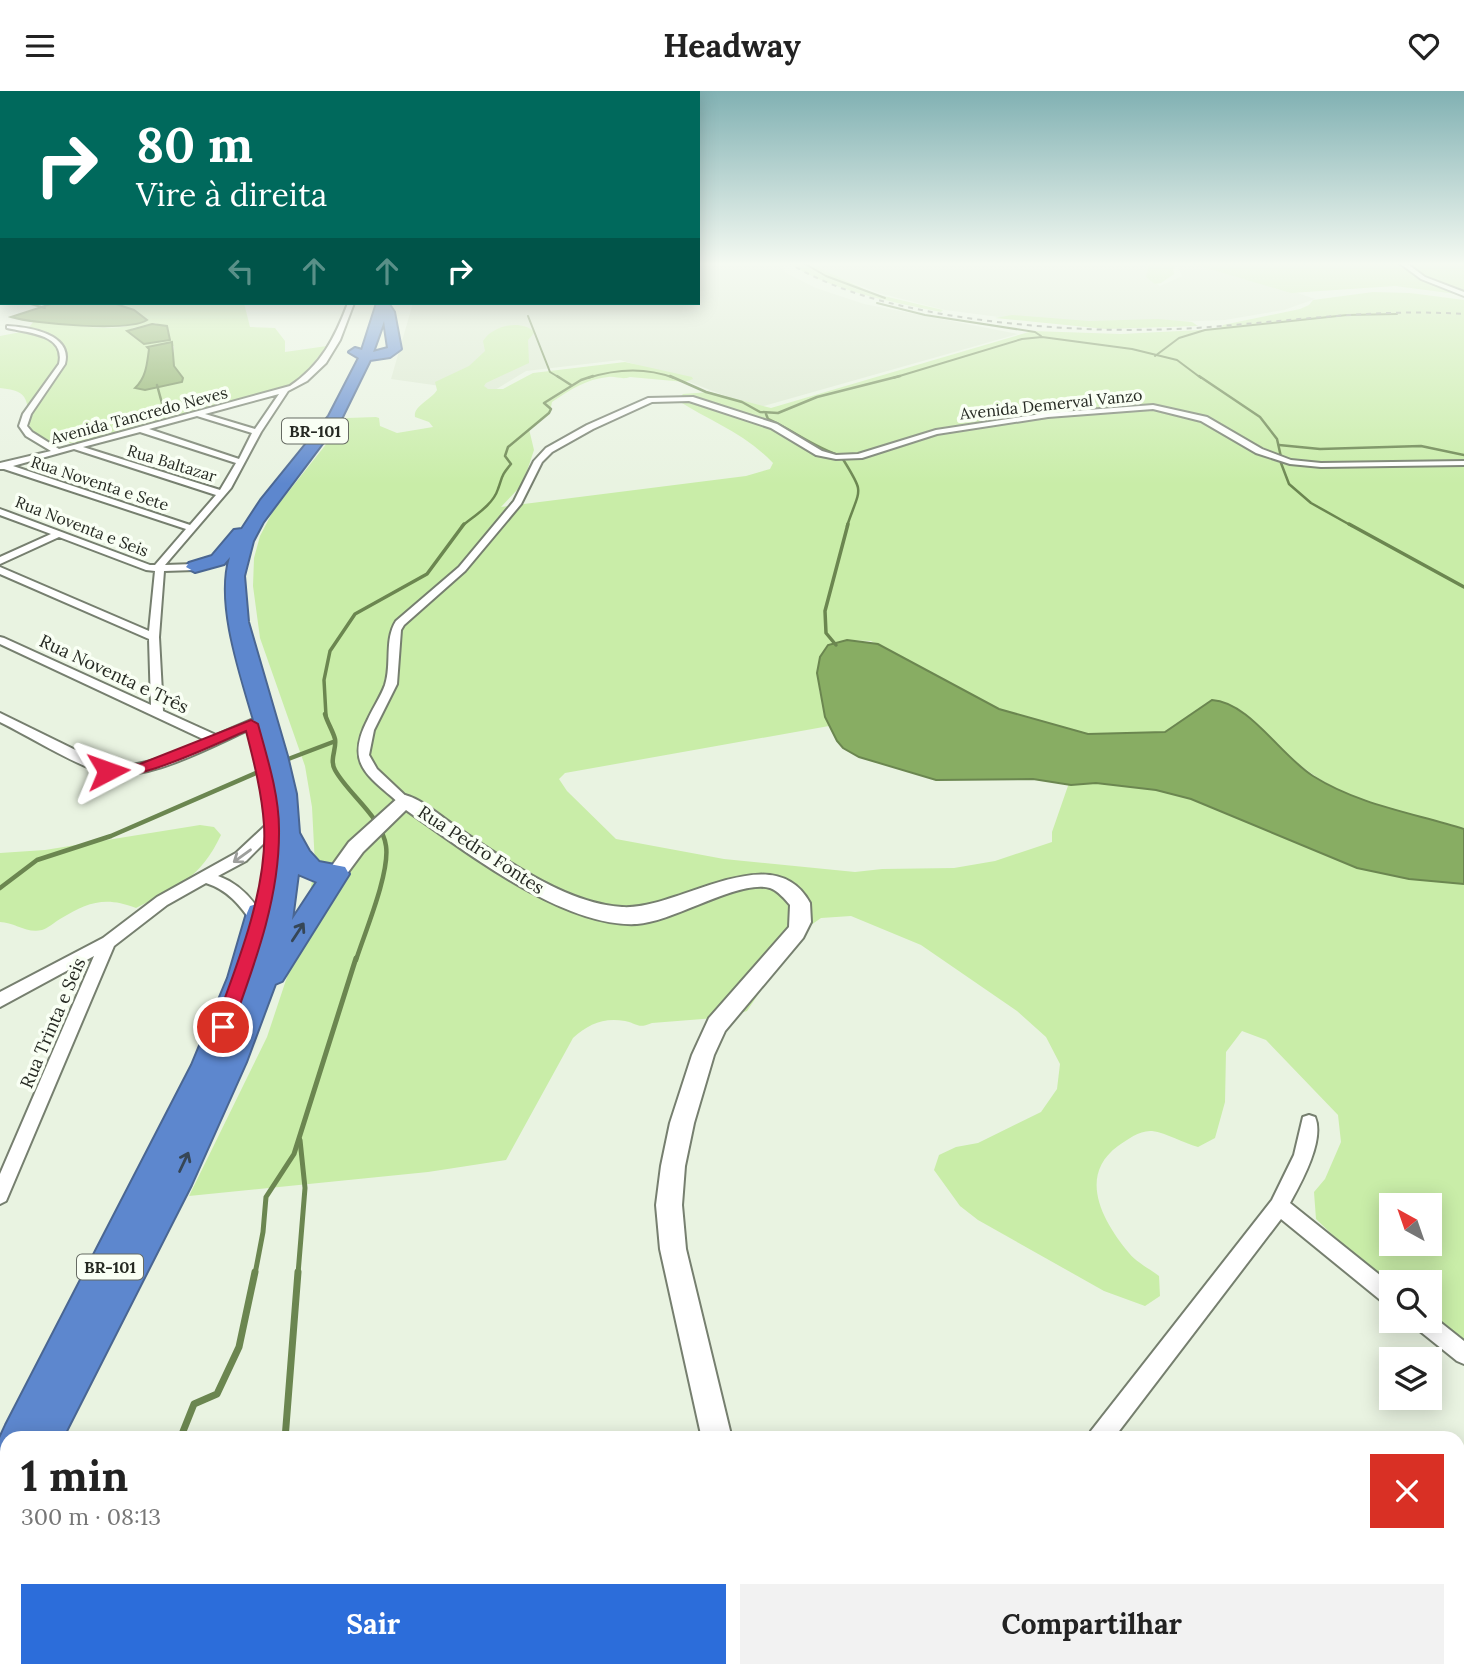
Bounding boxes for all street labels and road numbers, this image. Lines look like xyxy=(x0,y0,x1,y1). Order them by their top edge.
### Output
street label: Avenida Tancredo Neves xyxy=(47,382,230,448)
street label: Avenida Demerval Vanzo xyxy=(958,384,1143,424)
road number: BR-101 xyxy=(282,419,348,443)
street label: Rua Baltazar xyxy=(125,440,219,486)
street label: Rua Noventa e Sete xyxy=(29,451,172,515)
street label: Rua Noventa e Seis xyxy=(13,491,151,561)
street label: Rua Noventa e Três xyxy=(36,629,193,718)
street label: Rua Pedro Fontes xyxy=(414,800,549,899)
street label: Rua Trinta e Seis xyxy=(15,954,90,1092)
road number: BR-101 xyxy=(77,1255,143,1279)

